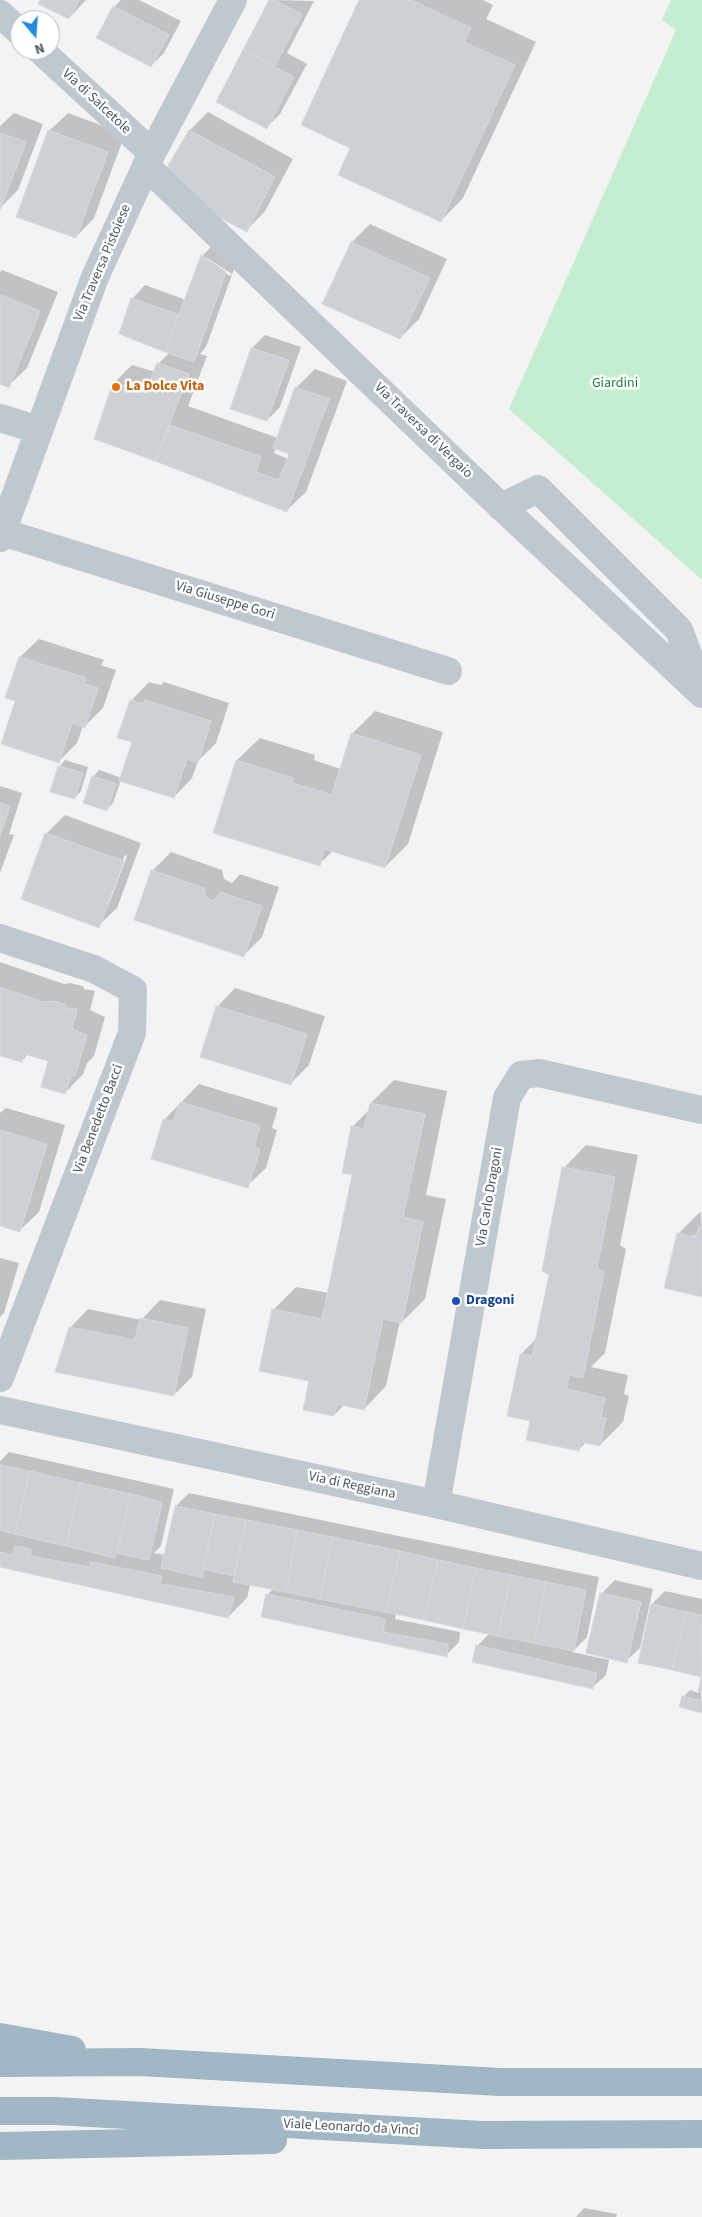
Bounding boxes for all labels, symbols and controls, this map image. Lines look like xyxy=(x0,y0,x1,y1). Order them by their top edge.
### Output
north arrow xyxy=(10,10,60,60)
text: N xyxy=(32,37,47,59)
street label: Via di Salcetole xyxy=(58,66,134,138)
street label: Via Traversa Pistoiese xyxy=(71,202,135,324)
park label: Giardini xyxy=(592,376,638,392)
place label: La Dolce Vita xyxy=(126,379,204,395)
street label: Via Traversa di Vergaio xyxy=(370,380,476,482)
marker: La Dolce Vita xyxy=(110,381,122,393)
street label: Via Giuseppe Gori xyxy=(173,578,277,624)
street label: Via Benedetto Bacci xyxy=(70,1062,128,1176)
street label: Via Carlo Dragoni xyxy=(473,1146,507,1248)
place label: Dragoni xyxy=(466,1293,514,1309)
marker: Dragoni xyxy=(450,1295,462,1307)
street label: Via di Reggiana xyxy=(307,1469,397,1503)
street label: Viale Leonardo da Vinci xyxy=(283,2116,419,2140)

